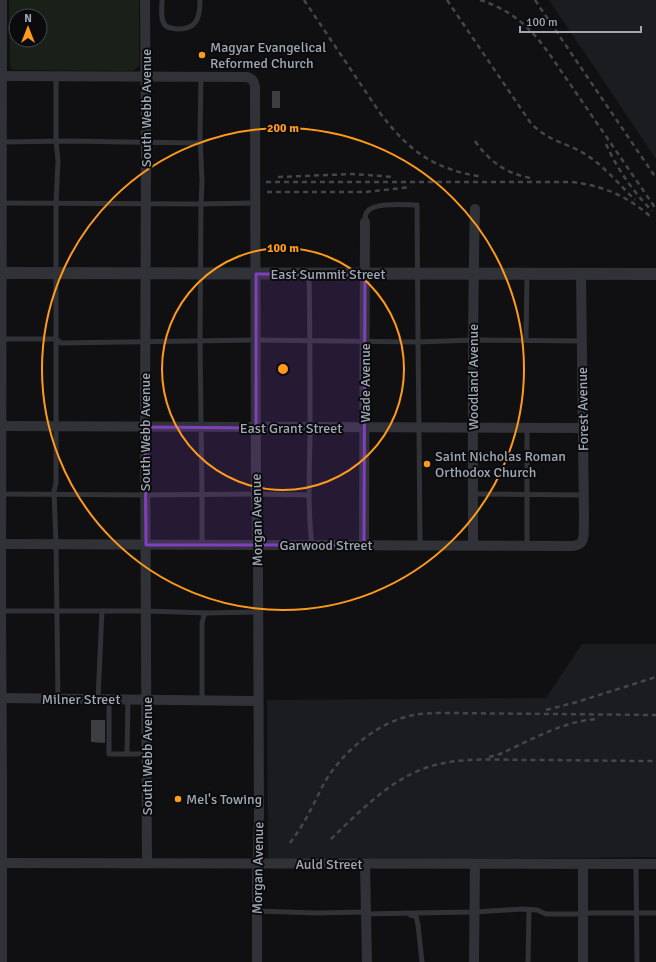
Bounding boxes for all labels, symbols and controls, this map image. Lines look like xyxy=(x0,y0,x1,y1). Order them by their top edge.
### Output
north arrow xyxy=(8,8,48,48)
scale bar xyxy=(520,8,641,34)
text: N xyxy=(24,12,32,25)
text: 100 m xyxy=(526,15,558,30)
place label: Magyar Evangelical Reformed Church xyxy=(210,39,326,72)
street label: South Webb Avenue xyxy=(138,49,155,167)
marker: Magyar Evangelical Reformed Church xyxy=(197,50,207,60)
text: 200 m xyxy=(267,121,299,136)
text: 100 m xyxy=(267,241,299,256)
street label: East Summit Street xyxy=(271,266,386,283)
street label: Woodland Avenue xyxy=(465,324,482,430)
street label: Wade Avenue xyxy=(357,343,374,423)
centre of rings xyxy=(276,362,290,376)
street label: Forest Avenue xyxy=(574,367,592,451)
street label: South Webb Avenue xyxy=(137,373,154,491)
street label: East Grant Street xyxy=(240,420,342,437)
place label: Saint Nicholas Roman Orthodox Church xyxy=(435,448,566,481)
marker: Saint Nicholas Roman Orthodox Church xyxy=(422,459,432,469)
street label: Morgan Avenue xyxy=(248,474,266,566)
street label: Garwood Street xyxy=(279,537,373,554)
street label: Milner Street xyxy=(42,691,120,708)
street label: South Webb Avenue xyxy=(139,697,156,815)
place label: Mel's Towing xyxy=(186,791,262,808)
marker: Mel's Towing xyxy=(173,794,183,804)
street label: Morgan Avenue xyxy=(249,822,267,914)
street label: Auld Street xyxy=(295,856,363,873)

